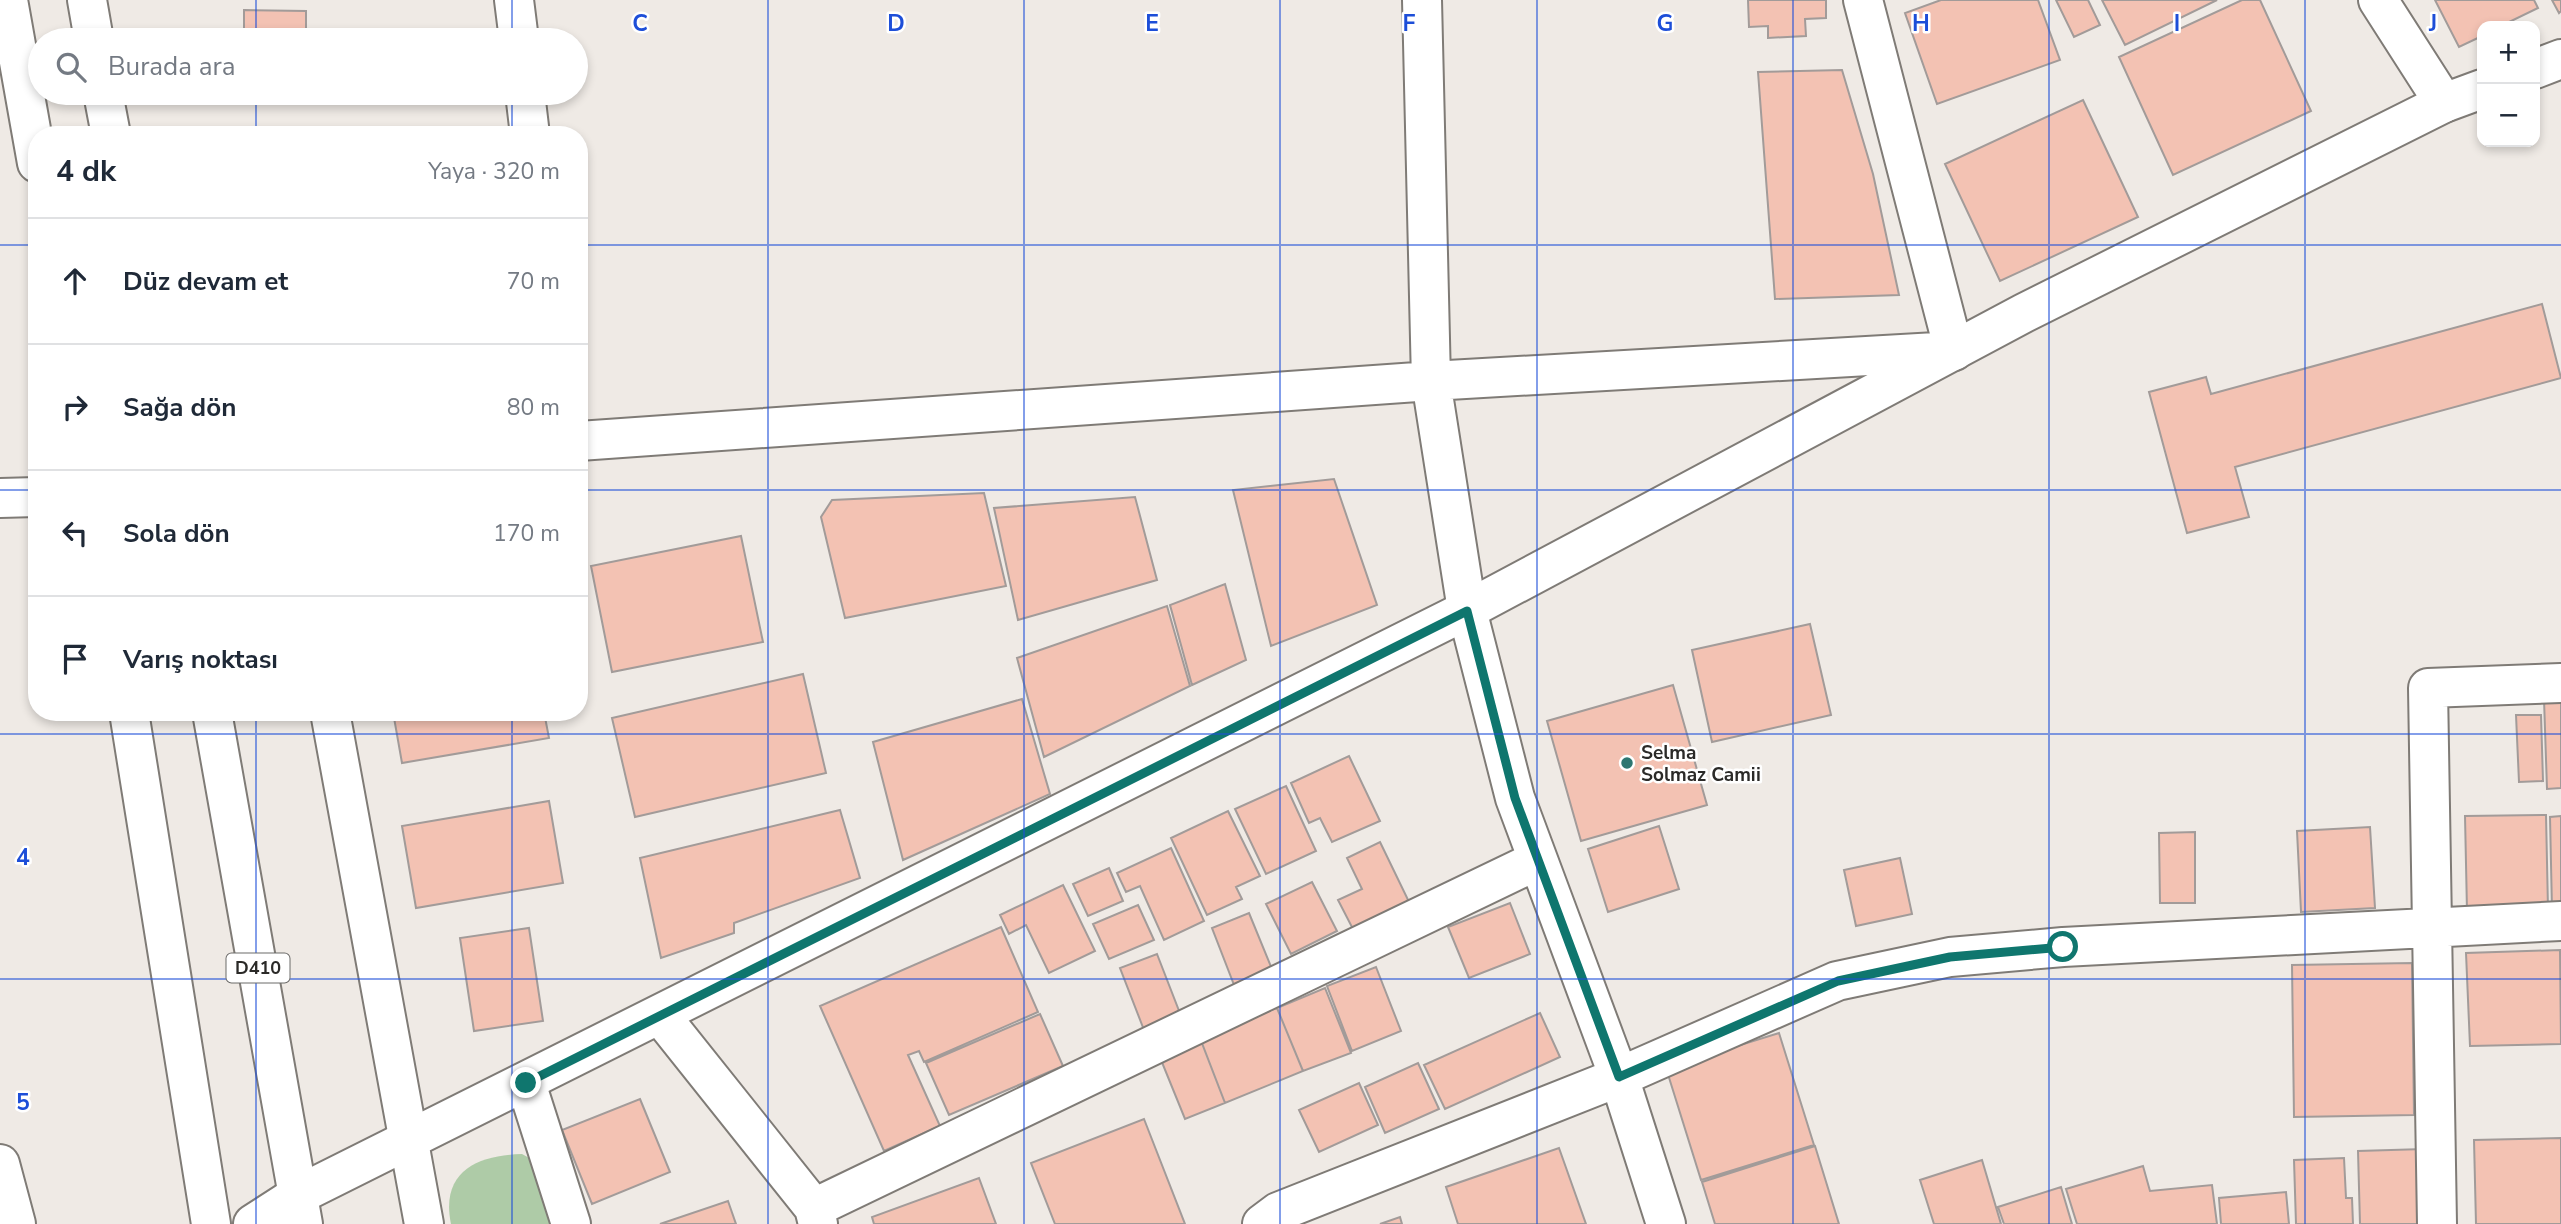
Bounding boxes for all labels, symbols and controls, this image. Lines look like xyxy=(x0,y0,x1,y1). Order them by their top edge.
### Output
text: C xyxy=(632,8,648,39)
text: D xyxy=(887,8,905,39)
text: E xyxy=(1145,8,1159,39)
text: F xyxy=(1403,8,1416,39)
text: G xyxy=(1657,8,1673,39)
text: H xyxy=(1912,8,1930,39)
text: I xyxy=(2174,8,2180,39)
text: J xyxy=(2428,8,2437,39)
map controls xyxy=(2477,21,2540,147)
button: + xyxy=(2477,21,2540,84)
search box xyxy=(28,28,588,105)
icon: search xyxy=(52,48,90,86)
text: Burada ara xyxy=(108,49,235,84)
button: − xyxy=(2477,84,2540,147)
text: 4 dk xyxy=(56,151,116,192)
text: Yaya · 320 m xyxy=(428,156,560,187)
icon: ahead xyxy=(56,262,94,300)
text: Düz devam et xyxy=(123,264,288,299)
text: 70 m xyxy=(507,266,560,297)
icon: right xyxy=(56,388,94,426)
text: Sağa dön xyxy=(123,390,236,425)
text: 80 m xyxy=(507,392,560,423)
icon: left xyxy=(56,514,94,552)
text: Sola dön xyxy=(123,516,230,551)
text: 170 m xyxy=(493,518,560,549)
icon: arrive xyxy=(56,640,94,678)
text: Varış noktası xyxy=(123,642,278,677)
place label: Selma Solmaz Camii xyxy=(1641,740,1761,788)
marker: Selma Solmaz Camii xyxy=(1619,755,1635,771)
text: 4 xyxy=(16,842,30,873)
route start xyxy=(2047,931,2078,962)
road number: D410 xyxy=(226,953,290,982)
route end xyxy=(510,1067,541,1098)
text: 5 xyxy=(16,1087,30,1118)

